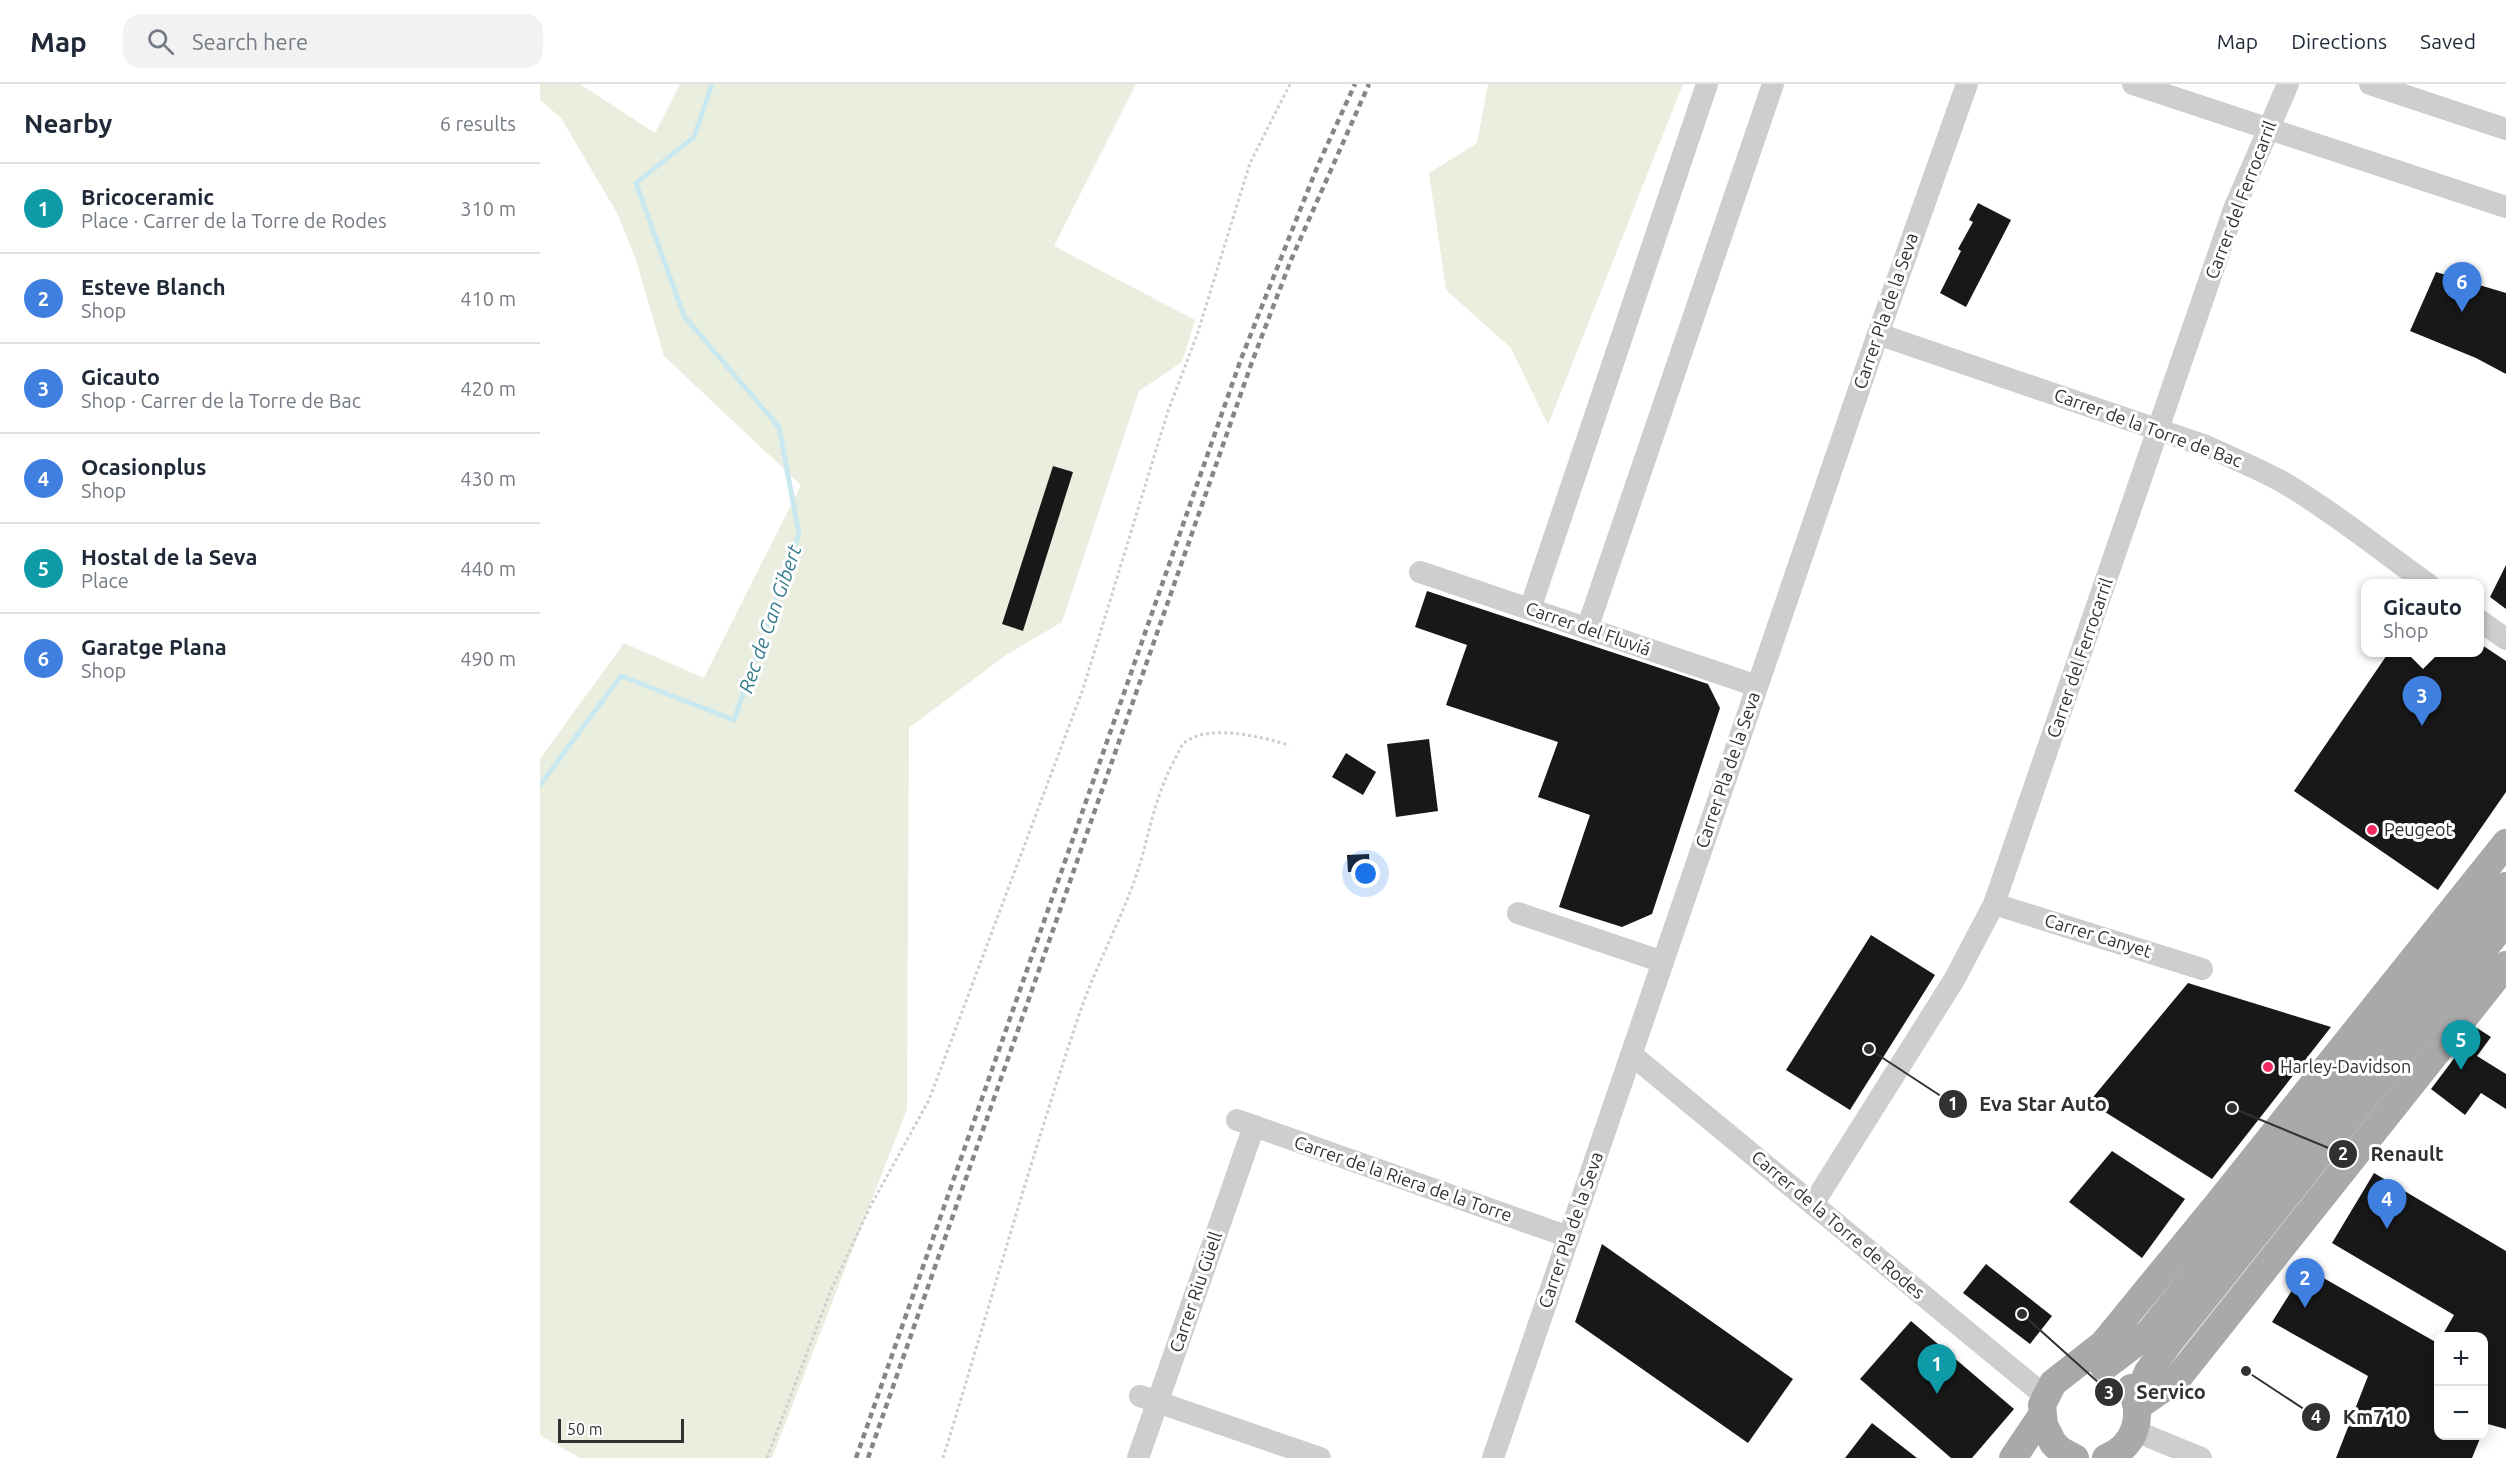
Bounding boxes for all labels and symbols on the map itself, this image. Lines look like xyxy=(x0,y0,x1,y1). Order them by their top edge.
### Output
street label: Carrer del Ferrocarril xyxy=(2201,117,2280,282)
street label: Carrer Pla de la Seva xyxy=(1849,230,1921,391)
pin: 6 xyxy=(2442,262,2482,312)
street label: Carrer de la Torre de Bac xyxy=(2052,384,2245,470)
water label: Rec de Can Gibert xyxy=(733,542,806,696)
street label: Carrer del Ferrocarril xyxy=(2042,575,2116,740)
street label: Carrer del Fluviá xyxy=(1523,597,1653,659)
pin: 3 xyxy=(2402,676,2442,726)
street label: Carrer Pla de la Seva xyxy=(1691,689,1763,850)
place label: Peugeot xyxy=(2384,819,2453,839)
marker: Peugeot xyxy=(2365,823,2379,837)
your location xyxy=(1351,859,1380,888)
street label: Carrer Canyet xyxy=(2042,909,2154,961)
pin: 5 xyxy=(2442,1020,2480,1070)
place label: Harley-Davidson xyxy=(2280,1056,2411,1076)
marker: Harley-Davidson xyxy=(2261,1060,2275,1074)
callout: Eva Star Auto xyxy=(1938,1085,2119,1123)
text: Eva Star Auto xyxy=(1979,1092,2107,1115)
text: 1 xyxy=(1948,1093,1958,1113)
street label: Carrer de la Riera de la Torre xyxy=(1292,1131,1515,1225)
callout: Renault xyxy=(2328,1135,2456,1173)
text: Renault xyxy=(2370,1142,2444,1165)
text: 2 xyxy=(2338,1143,2348,1163)
street label: Carrer de la Torre de Rodes xyxy=(1748,1146,1929,1303)
street label: Carrer Pla de la Seva xyxy=(1534,1149,1606,1310)
pin: 4 xyxy=(2368,1180,2406,1229)
street label: Carrer Riu Güell xyxy=(1165,1228,1225,1355)
pin: 2 xyxy=(2286,1258,2324,1308)
pin: 1 xyxy=(1918,1344,1956,1394)
callout: Servico xyxy=(2094,1373,2217,1411)
text: Servico xyxy=(2136,1380,2206,1403)
text: 3 xyxy=(2104,1382,2114,1402)
callout: Km710 xyxy=(2301,1398,2419,1436)
text: Km710 xyxy=(2343,1405,2407,1428)
text: 4 xyxy=(2311,1406,2321,1426)
scale bar xyxy=(558,1416,684,1444)

